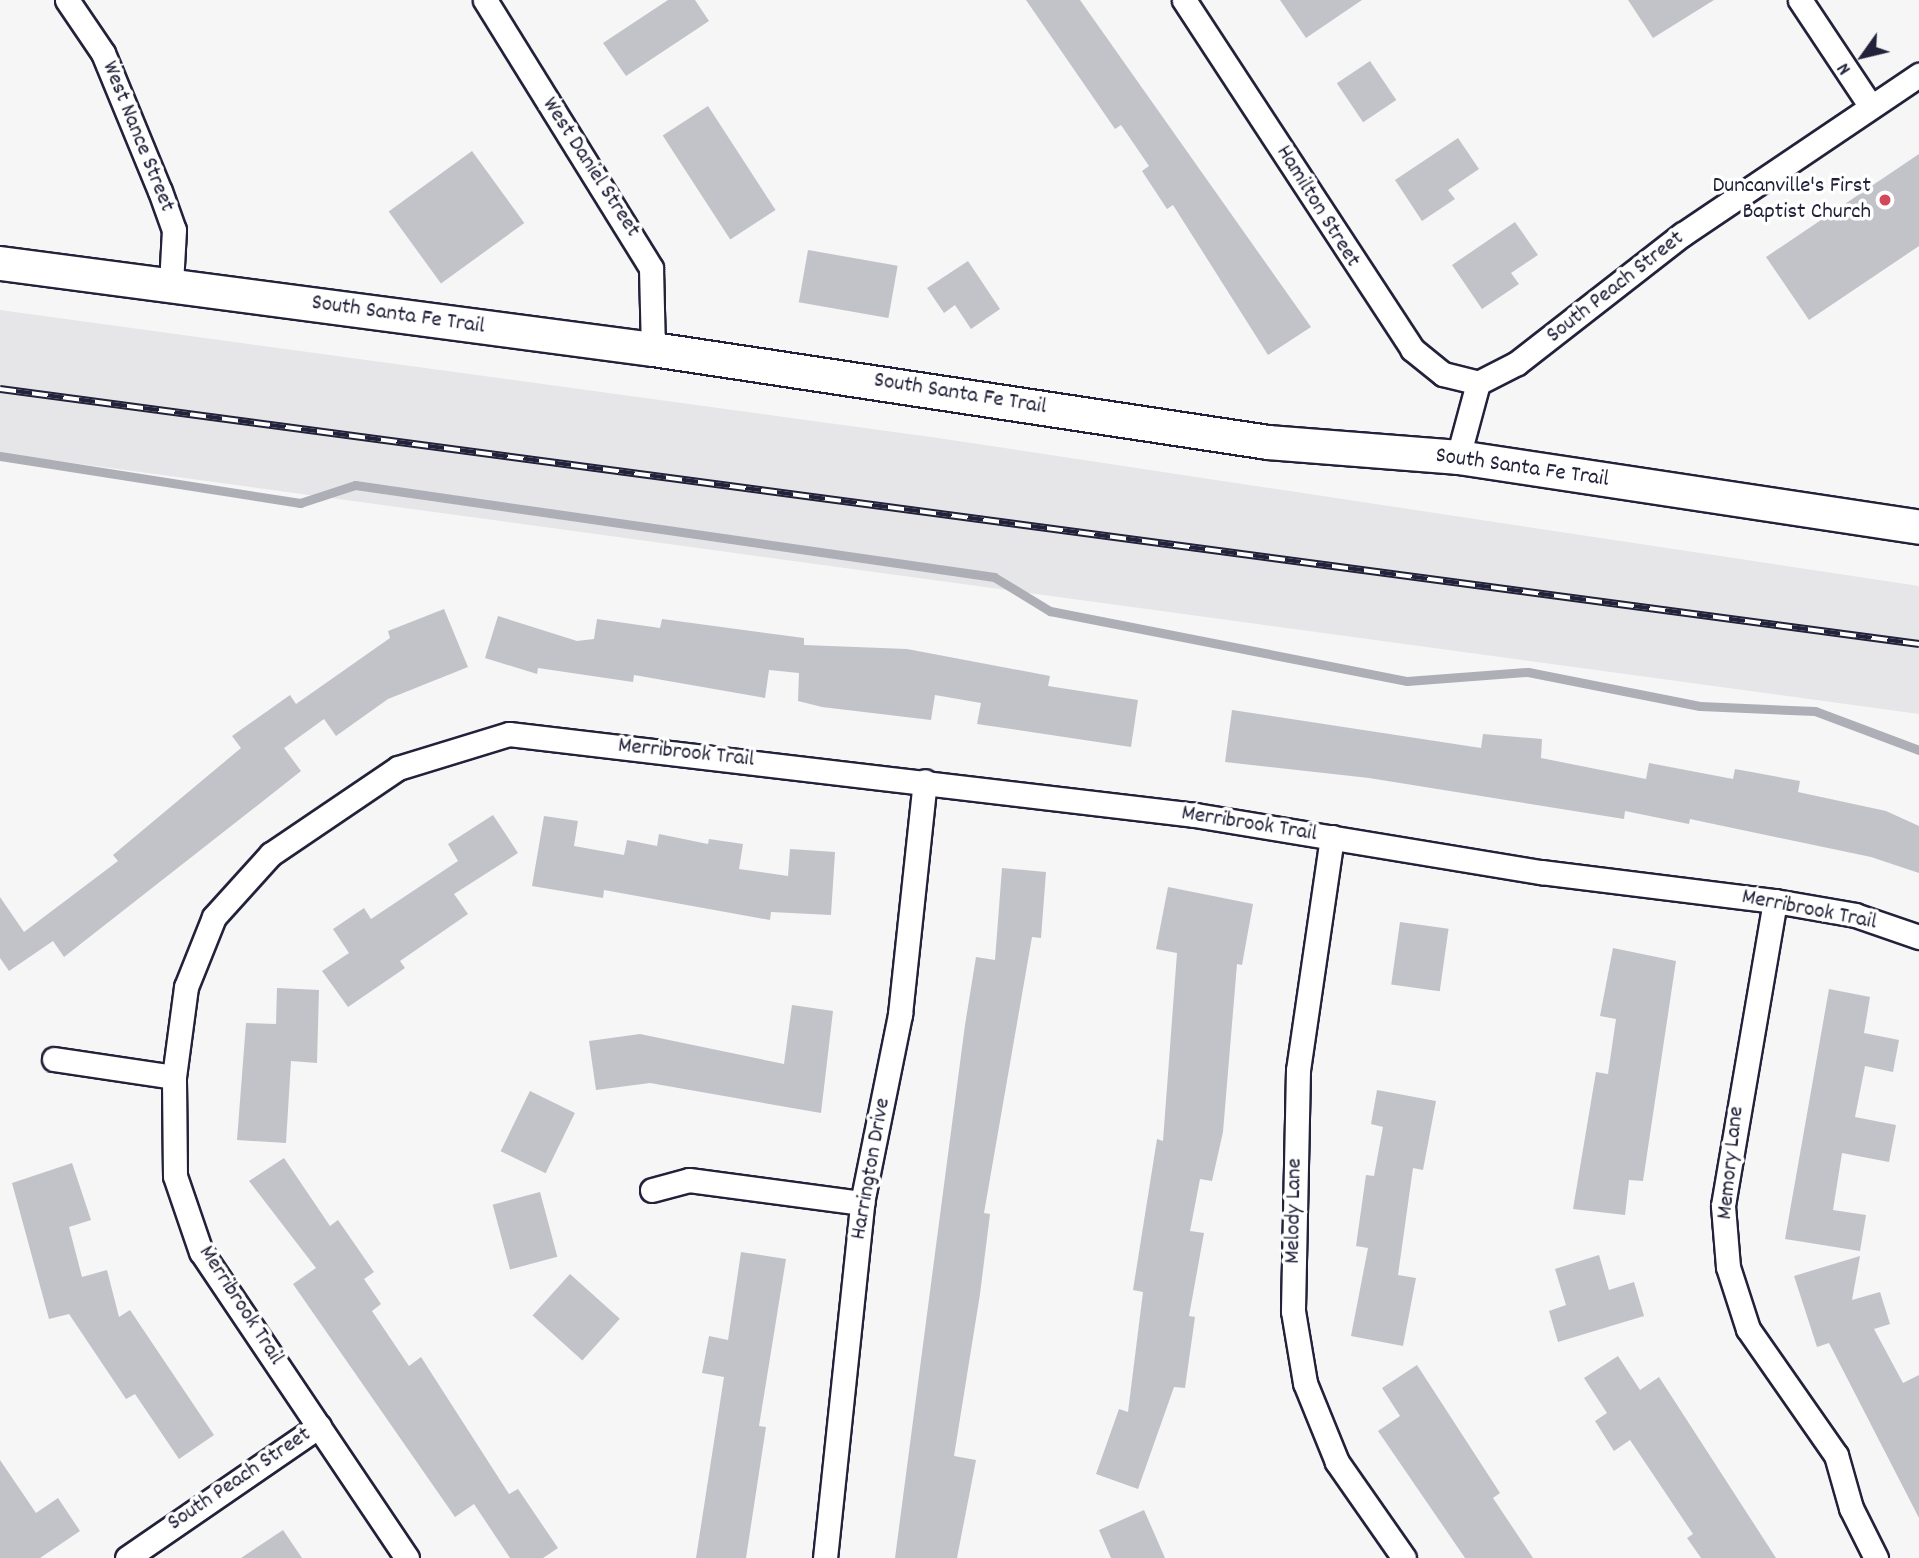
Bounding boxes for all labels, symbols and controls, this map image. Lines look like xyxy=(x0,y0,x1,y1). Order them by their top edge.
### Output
north arrow xyxy=(1828,21,1898,91)
text: N xyxy=(1831,57,1859,79)
street label: West Nance Street xyxy=(94,58,180,216)
street label: West Daniel Street xyxy=(535,93,645,243)
street label: Hamilton Street xyxy=(1269,141,1365,273)
place label: Duncanville's First Baptist Church xyxy=(1712,173,1871,227)
marker: Duncanville's First Baptist Church xyxy=(1877,192,1893,208)
street label: South Peach Street xyxy=(1542,226,1690,350)
street label: South Santa Fe Trail xyxy=(310,290,486,342)
street label: South Santa Fe Trail xyxy=(872,368,1048,422)
street label: South Santa Fe Trail xyxy=(1434,443,1610,495)
street label: Merribrook Trail xyxy=(617,733,755,775)
street label: Merribrook Trail xyxy=(1179,801,1319,849)
street label: Merribrook Trail xyxy=(1739,884,1879,938)
street label: Harrington Drive xyxy=(846,1096,898,1242)
street label: Memory Lane xyxy=(1712,1105,1752,1221)
street label: Melody Lane xyxy=(1280,1158,1310,1264)
street label: Merribrook Trail xyxy=(191,1241,289,1371)
street label: South Peach Street xyxy=(163,1422,317,1538)

